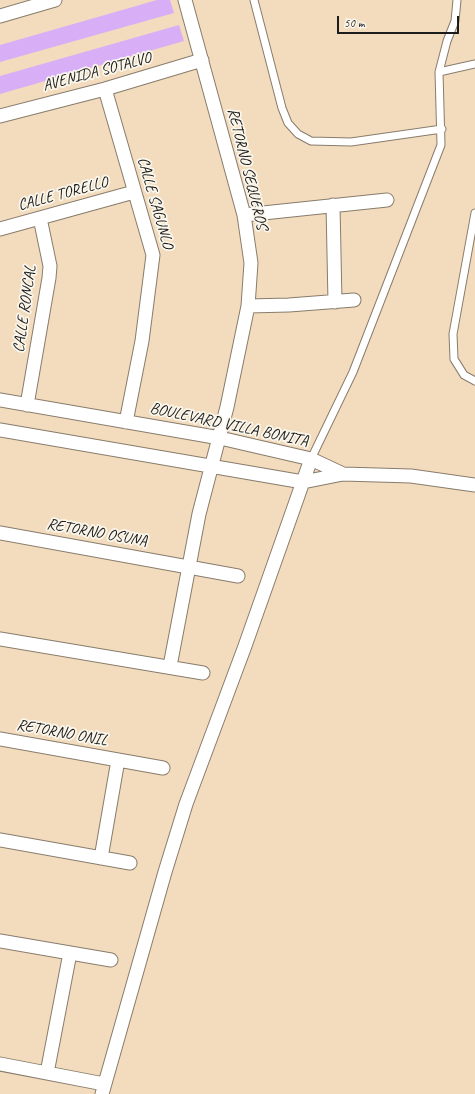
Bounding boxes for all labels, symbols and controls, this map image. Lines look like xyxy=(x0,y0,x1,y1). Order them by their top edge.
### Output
scale bar xyxy=(339,8,461,34)
text: 50 m xyxy=(344,15,364,31)
street label: AVENIDA SOTALVO xyxy=(41,48,153,96)
street label: RETORNO SEQUEROS xyxy=(223,106,271,232)
street label: CALLE SAGUNLO xyxy=(133,155,177,251)
street label: CALLE TORELLO xyxy=(16,173,110,215)
street label: CALLE RONCAL xyxy=(9,264,41,354)
street label: BOULEVARD VILLA BONITA xyxy=(148,399,310,451)
street label: RETORNO OSUNA xyxy=(45,515,149,551)
street label: RETORNO ONIL xyxy=(15,716,109,750)

